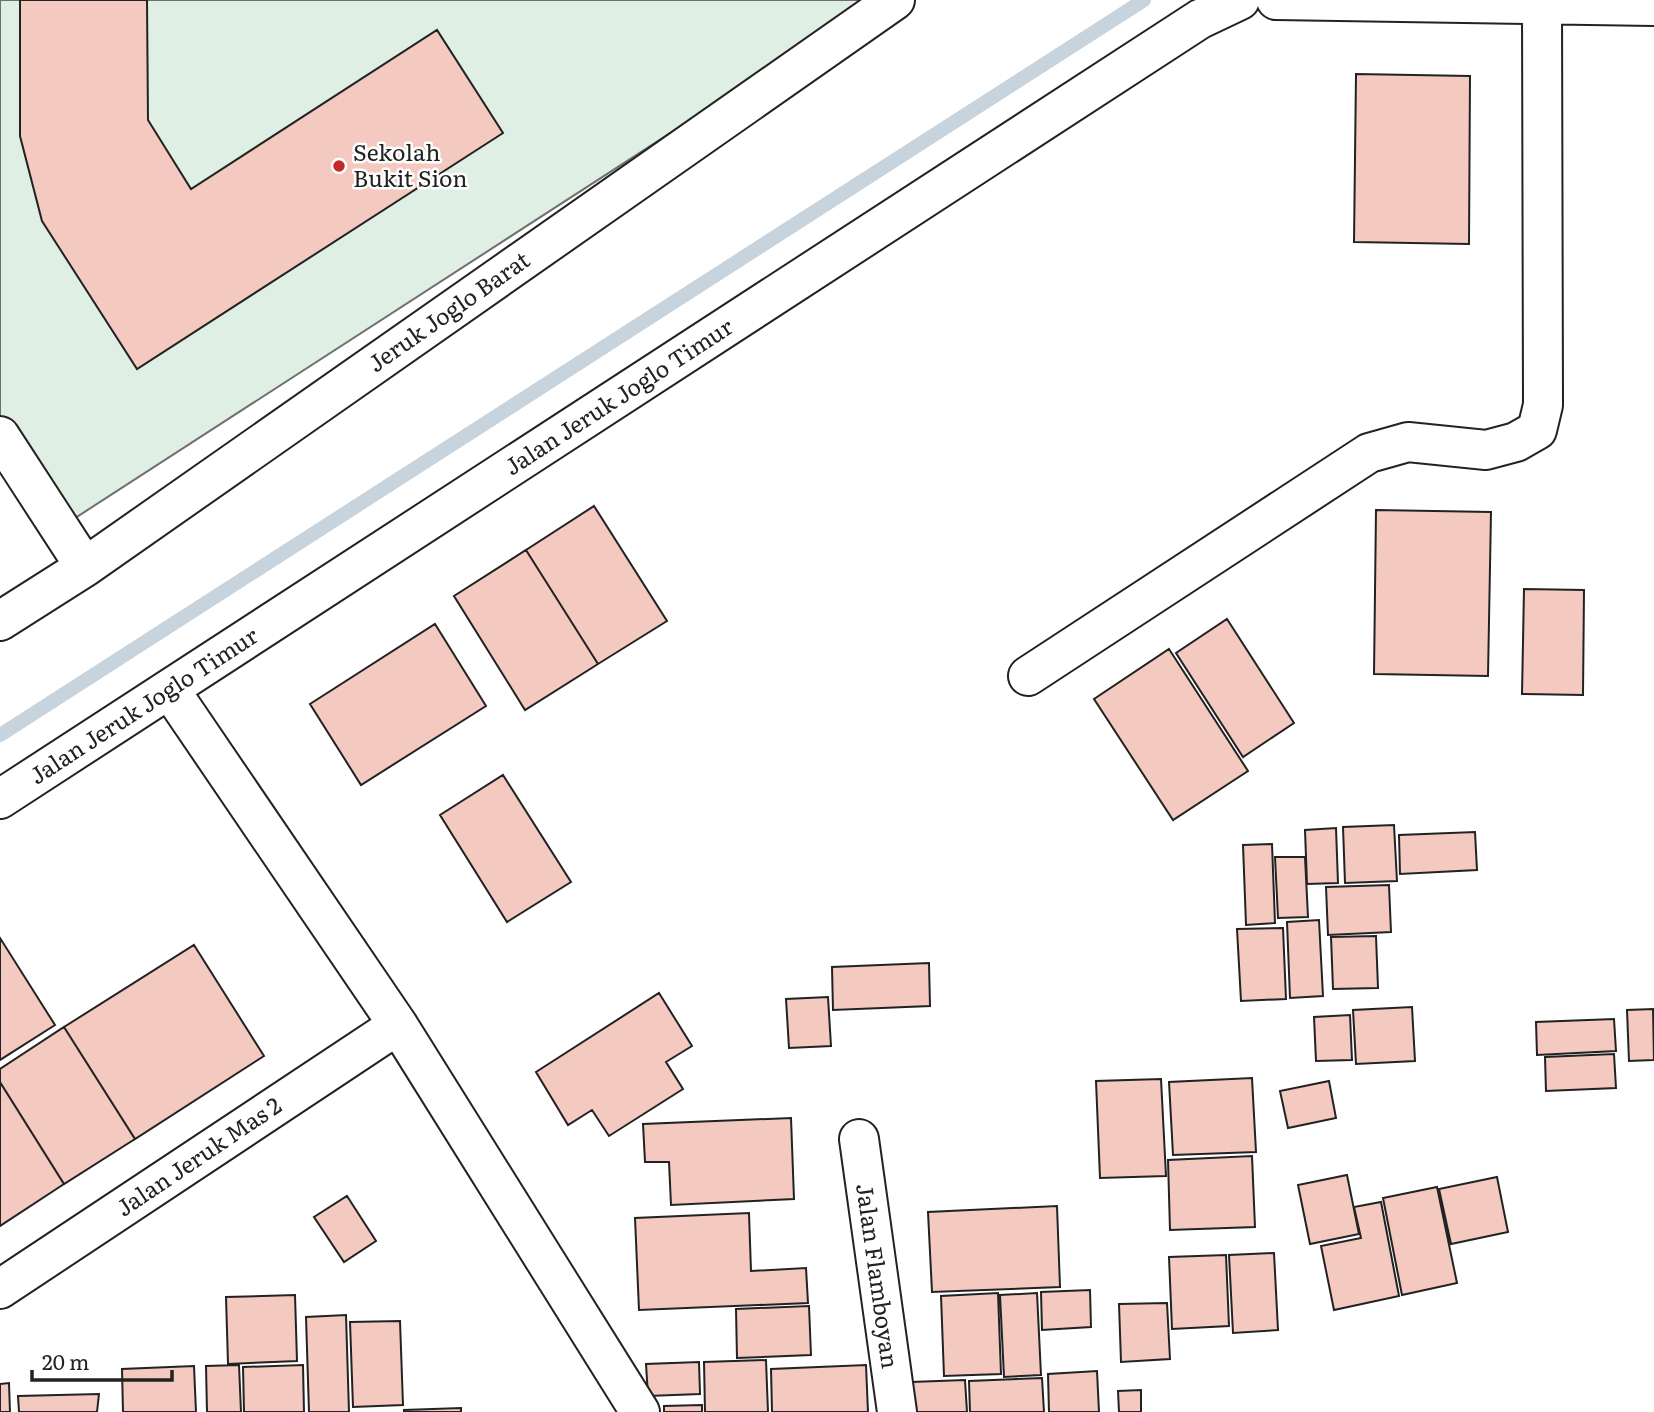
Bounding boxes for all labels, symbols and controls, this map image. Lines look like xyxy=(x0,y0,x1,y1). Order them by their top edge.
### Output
place label: Sekolah Bukit Sion xyxy=(353,134,468,194)
marker: Sekolah Bukit Sion xyxy=(331,158,347,174)
street label: Jeruk Joglo Barat xyxy=(360,241,536,379)
street label: Jalan Jeruk Joglo Timur xyxy=(497,308,739,482)
street label: Jalan Jeruk Joglo Timur xyxy=(22,617,264,791)
street label: Jalan Jeruk Mas 2 xyxy=(108,1087,287,1223)
street label: Jalan Flamboyan xyxy=(849,1181,909,1370)
scale bar xyxy=(32,1338,172,1382)
text: 20 m xyxy=(42,1345,89,1376)

